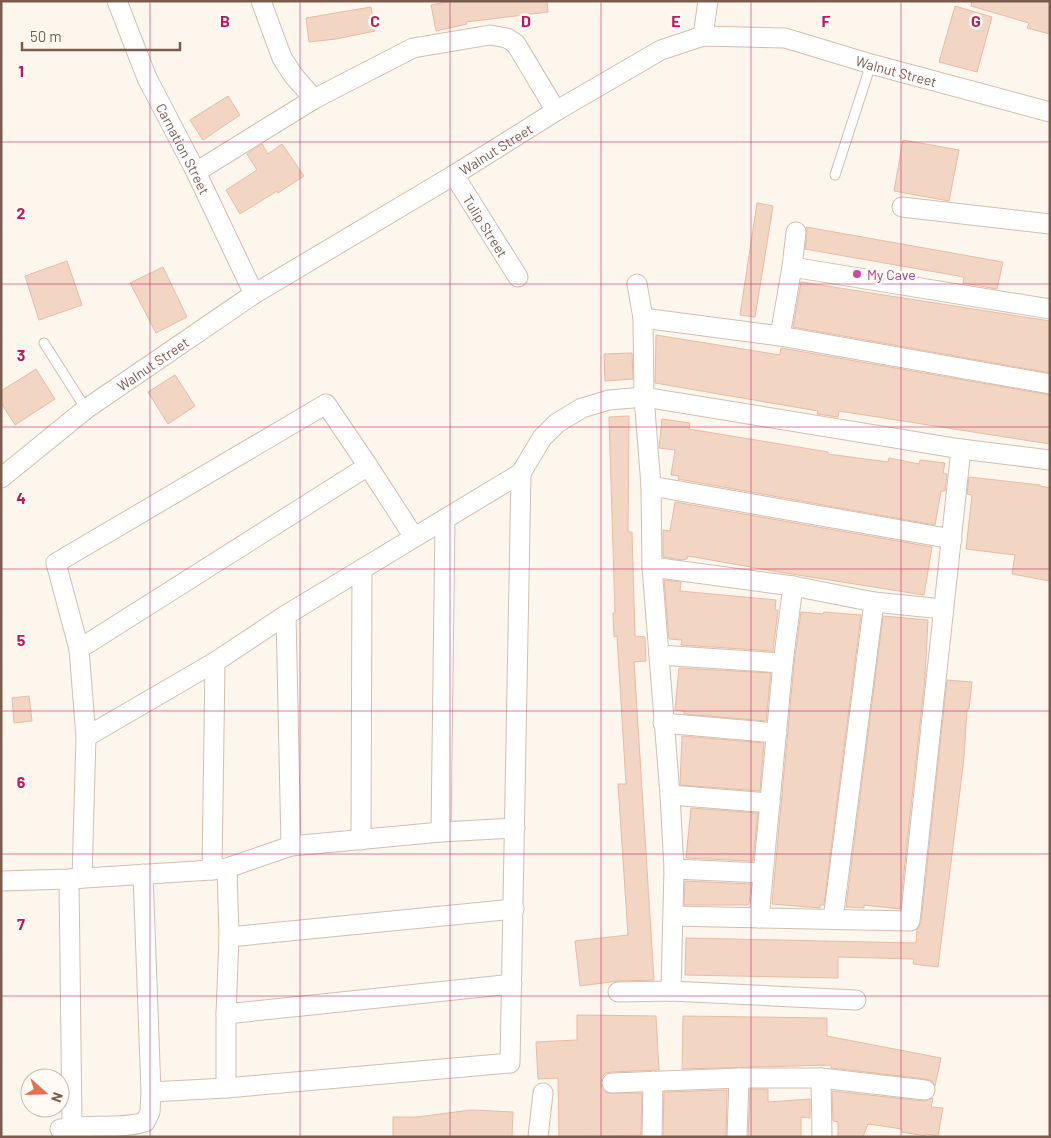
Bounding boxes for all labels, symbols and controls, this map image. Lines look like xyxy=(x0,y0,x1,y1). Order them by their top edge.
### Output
text: B xyxy=(220,11,230,30)
text: C xyxy=(370,11,380,30)
text: D xyxy=(521,11,531,30)
text: E xyxy=(671,11,681,30)
text: F xyxy=(822,11,831,30)
text: G xyxy=(971,11,981,30)
scale bar xyxy=(22,20,180,52)
text: 50 m xyxy=(30,27,62,45)
street label: Walnut Street xyxy=(854,51,939,90)
text: 1 xyxy=(18,61,24,80)
street label: Carnation Street xyxy=(153,100,214,197)
street label: Walnut Street xyxy=(456,120,535,178)
street label: Tulip Street xyxy=(460,191,512,260)
text: 2 xyxy=(17,203,26,222)
place label: My Cave xyxy=(867,266,916,283)
marker: My Cave xyxy=(851,268,863,280)
street label: Walnut Street xyxy=(113,333,192,394)
text: 3 xyxy=(17,345,25,364)
text: 4 xyxy=(16,488,26,507)
text: 5 xyxy=(17,630,26,649)
text: 6 xyxy=(17,772,26,791)
text: 7 xyxy=(17,914,25,933)
north arrow xyxy=(20,1068,70,1118)
text: N xyxy=(48,1090,67,1105)

